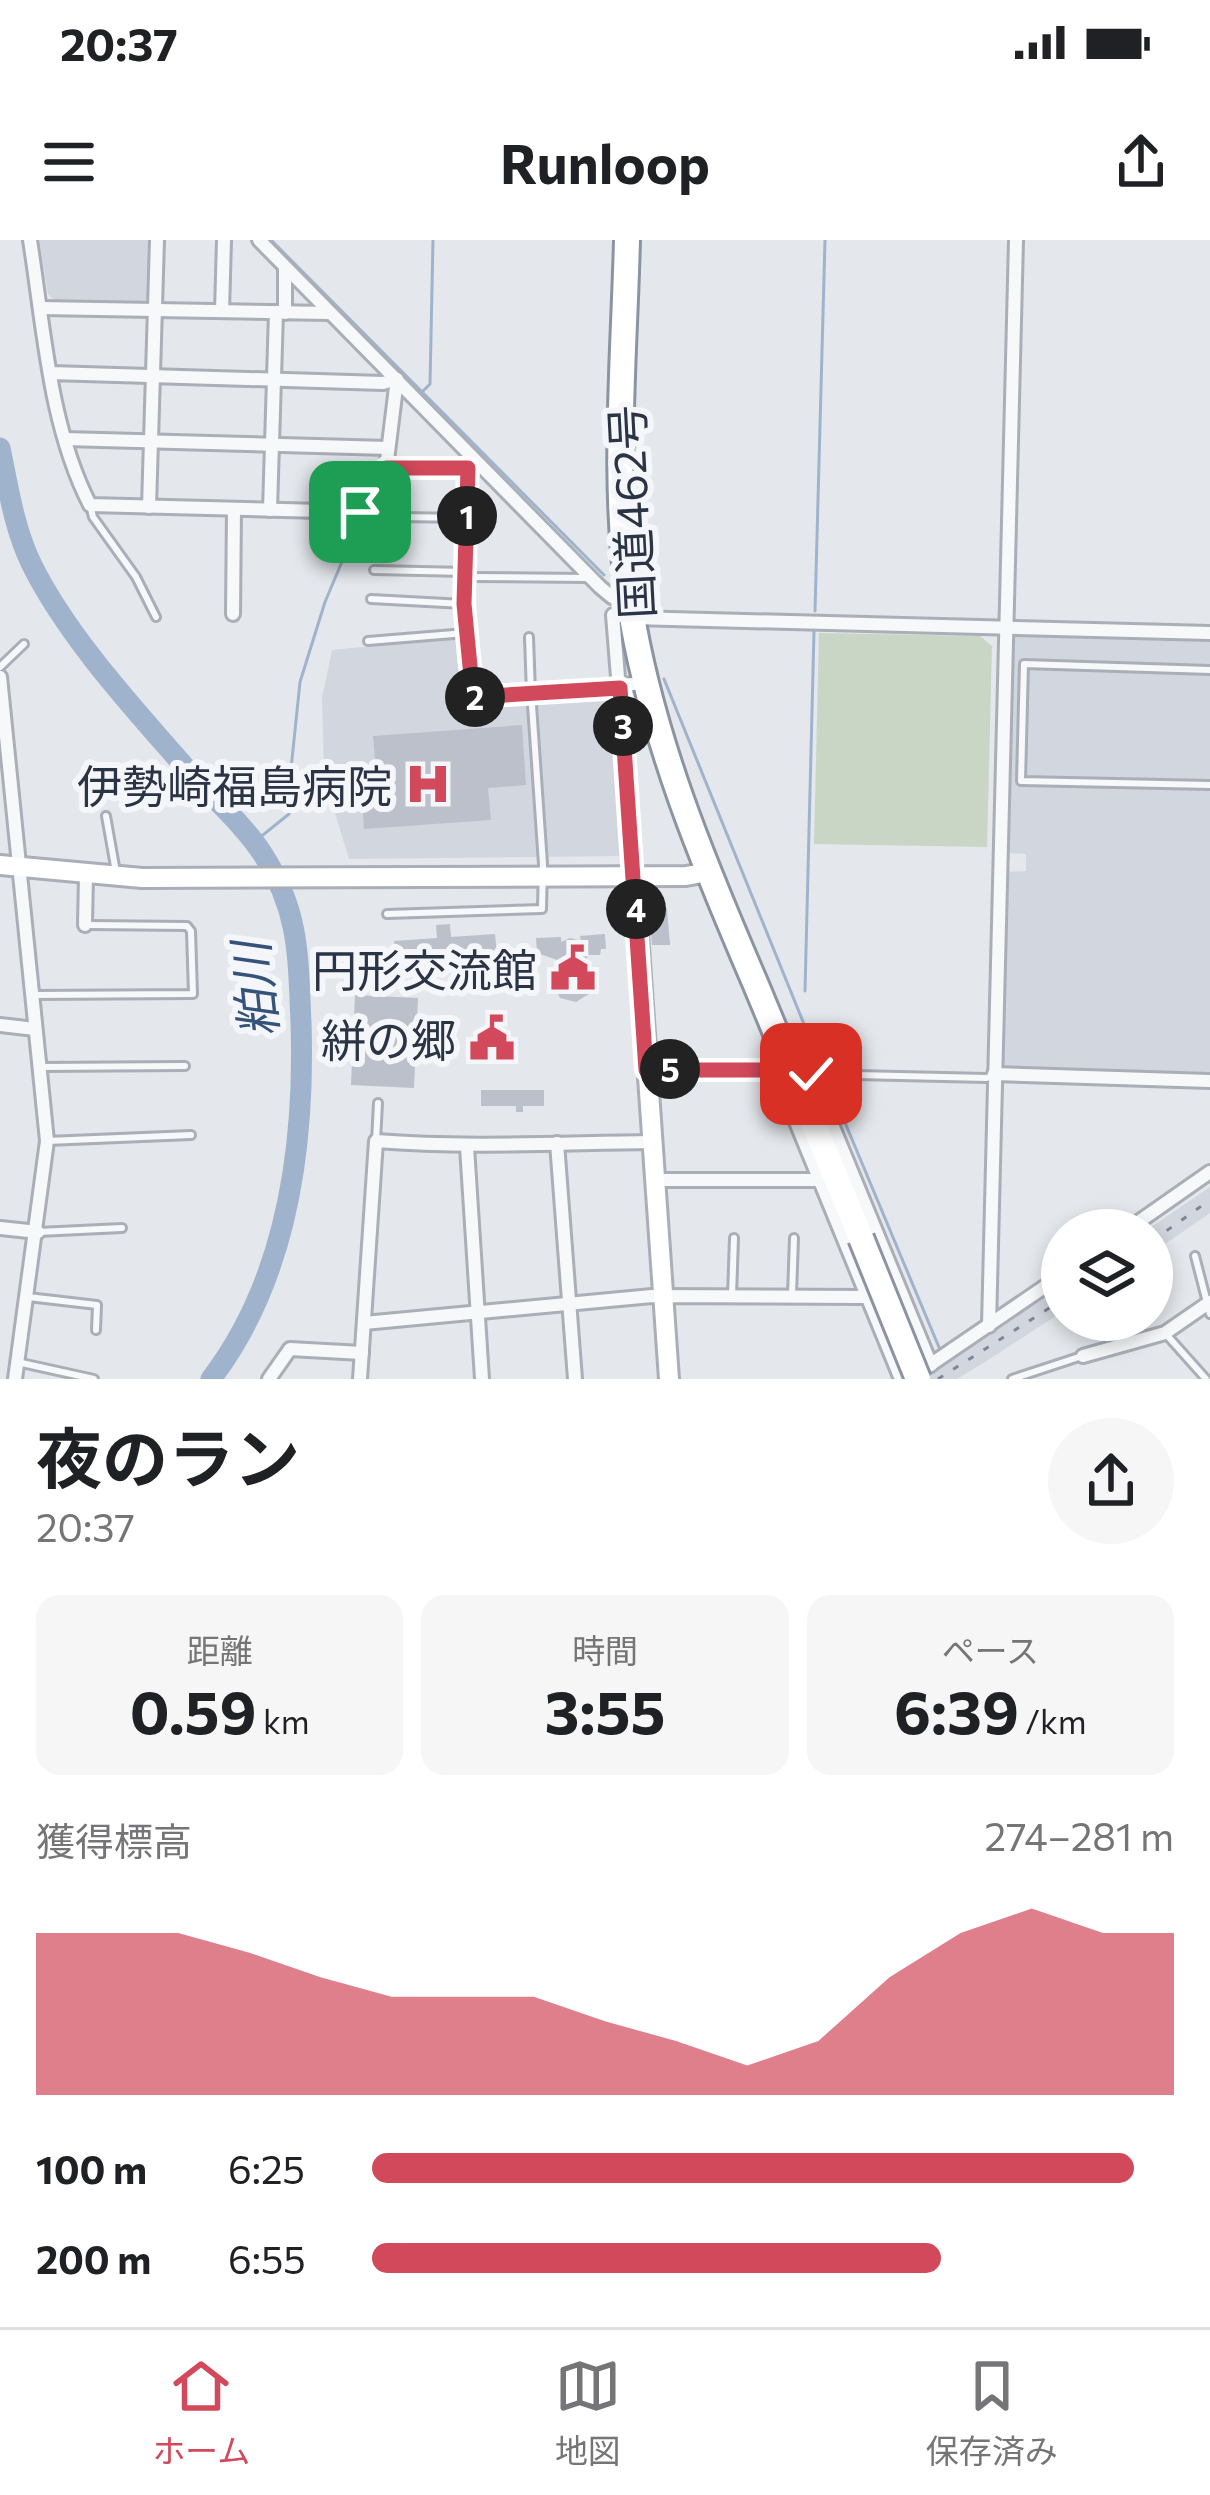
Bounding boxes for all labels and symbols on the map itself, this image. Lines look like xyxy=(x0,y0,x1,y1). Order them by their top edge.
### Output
street label: 国道462号 xyxy=(597,404,663,620)
pin xyxy=(309,461,411,563)
pin: 1 xyxy=(437,486,497,546)
pin: 2 xyxy=(445,667,505,727)
pin: 3 xyxy=(593,696,653,756)
place label: 伊勢崎福島病院 xyxy=(77,757,392,812)
hospital icon: 伊勢崎福島病院 xyxy=(403,759,453,809)
pin: 4 xyxy=(606,879,666,939)
water label: 粕川 xyxy=(218,934,287,1041)
place label: 円形交流館 xyxy=(312,941,537,996)
public building icon: 円形交流館 xyxy=(548,943,598,993)
place label: 絣の郷 xyxy=(321,1011,456,1066)
public building icon: 絣の郷 xyxy=(467,1013,517,1063)
pin xyxy=(760,1023,862,1125)
pin: 5 xyxy=(640,1039,700,1099)

